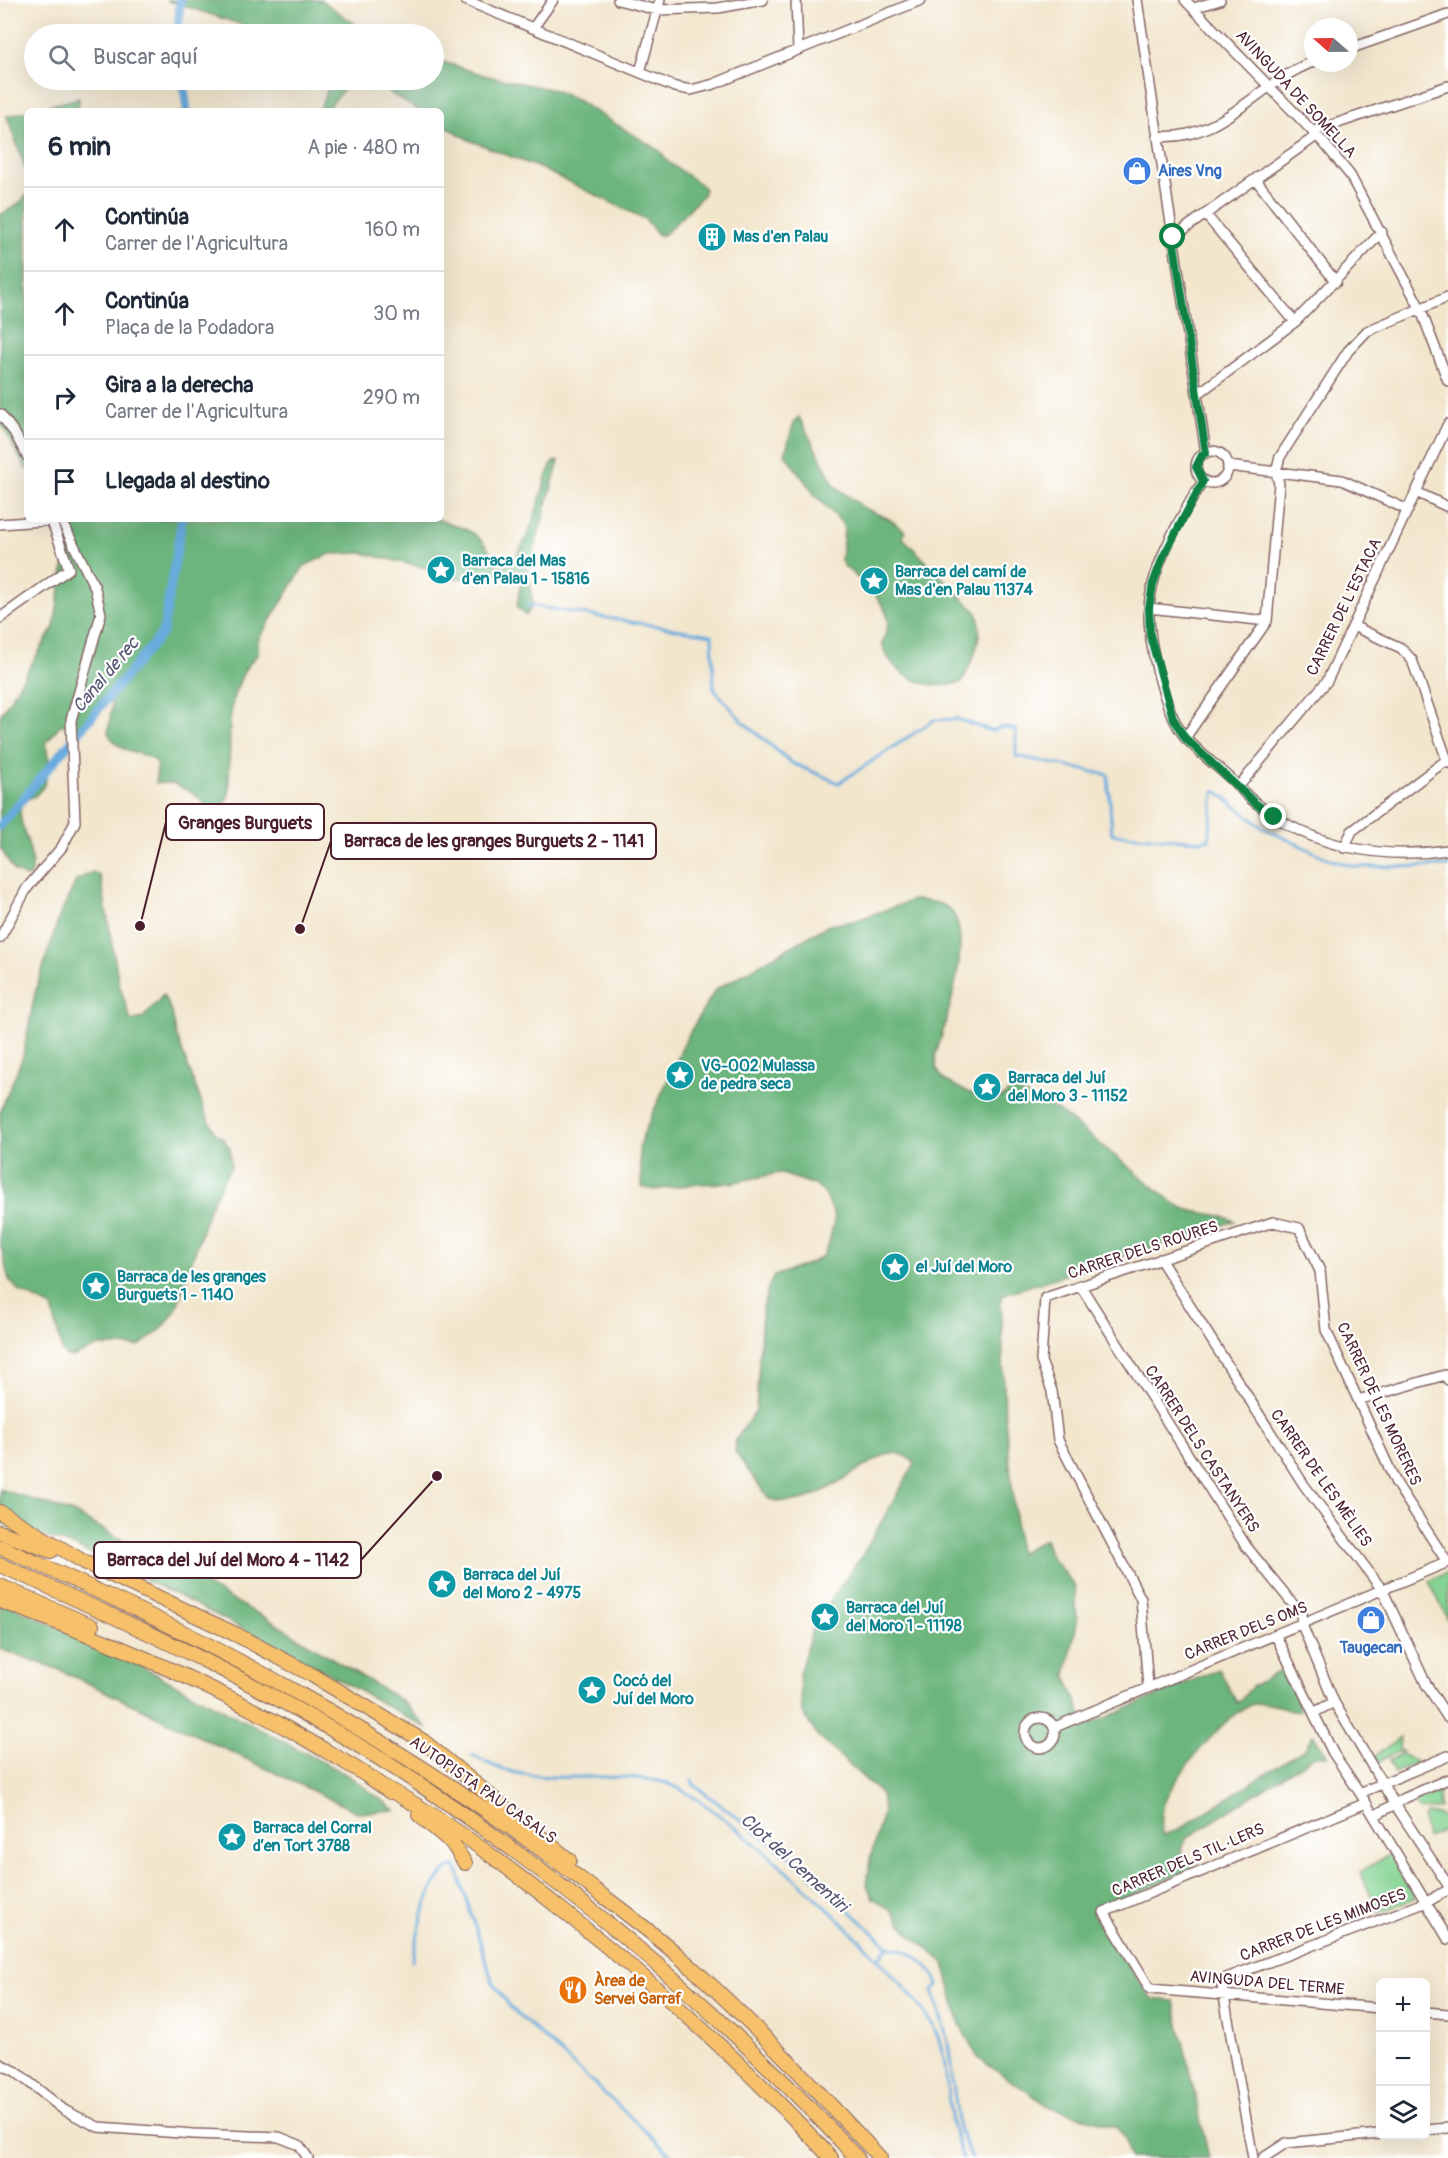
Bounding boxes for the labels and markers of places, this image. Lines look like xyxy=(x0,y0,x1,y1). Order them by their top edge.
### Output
shop icon: Aires Vng xyxy=(1121,155,1153,187)
place label: Aires Vng xyxy=(1158,161,1222,181)
building icon: Mas d'en Palau xyxy=(696,221,728,253)
place label: Mas d'en Palau xyxy=(733,227,828,247)
place label: Barraca del Mas d'en Palau 1 - 15816 xyxy=(462,551,590,589)
place icon: Barraca del Mas d'en Palau 1 - 15816 xyxy=(425,554,457,586)
place label: Barraca del camí de Mas d'en Palau 11374 xyxy=(895,562,1034,600)
place icon: Barraca del camí de Mas d'en Palau 11374 xyxy=(858,565,890,597)
callout: Granges Burguets xyxy=(166,804,324,840)
callout: Barraca de les granges Burguets 2 - 1141 xyxy=(331,823,656,859)
place label: VG-002 Mulassa de pedra seca xyxy=(701,1056,815,1094)
place icon: VG-002 Mulassa de pedra seca xyxy=(664,1059,696,1091)
place label: Barraca del Juí del Moro 3 - 11152 xyxy=(1008,1068,1128,1106)
place icon: Barraca del Juí del Moro 3 - 11152 xyxy=(971,1071,1003,1103)
place icon: el Juí del Moro xyxy=(879,1251,911,1283)
place label: el Juí del Moro xyxy=(915,1257,1013,1277)
place label: Barraca de les granges Burguets 1 - 1140 xyxy=(117,1267,267,1305)
place icon: Barraca de les granges Burguets 1 - 1140 xyxy=(80,1270,112,1302)
callout: Barraca del Juí del Moro 4 - 1142 xyxy=(94,1542,361,1578)
place label: Barraca del Juí del Moro 2 - 4975 xyxy=(463,1565,581,1603)
place icon: Barraca del Juí del Moro 2 - 4975 xyxy=(426,1568,458,1600)
place label: Barraca del Juí del Moro 1 - 11198 xyxy=(846,1598,962,1636)
place icon: Barraca del Juí del Moro 1 - 11198 xyxy=(809,1601,841,1633)
shop icon: Taugecan xyxy=(1355,1604,1387,1636)
place label: Taugecan xyxy=(1338,1638,1403,1658)
place label: Cocó del Juí del Moro xyxy=(613,1671,694,1709)
place icon: Cocó del Juí del Moro xyxy=(576,1674,608,1706)
place label: Barraca del Corral d’en Tort 3788 xyxy=(253,1818,372,1856)
place icon: Barraca del Corral d’en Tort 3788 xyxy=(216,1821,248,1853)
place label: Àrea de Servei Garraf xyxy=(594,1970,682,2009)
restaurant icon: Àrea de Servei Garraf xyxy=(557,1974,589,2006)

